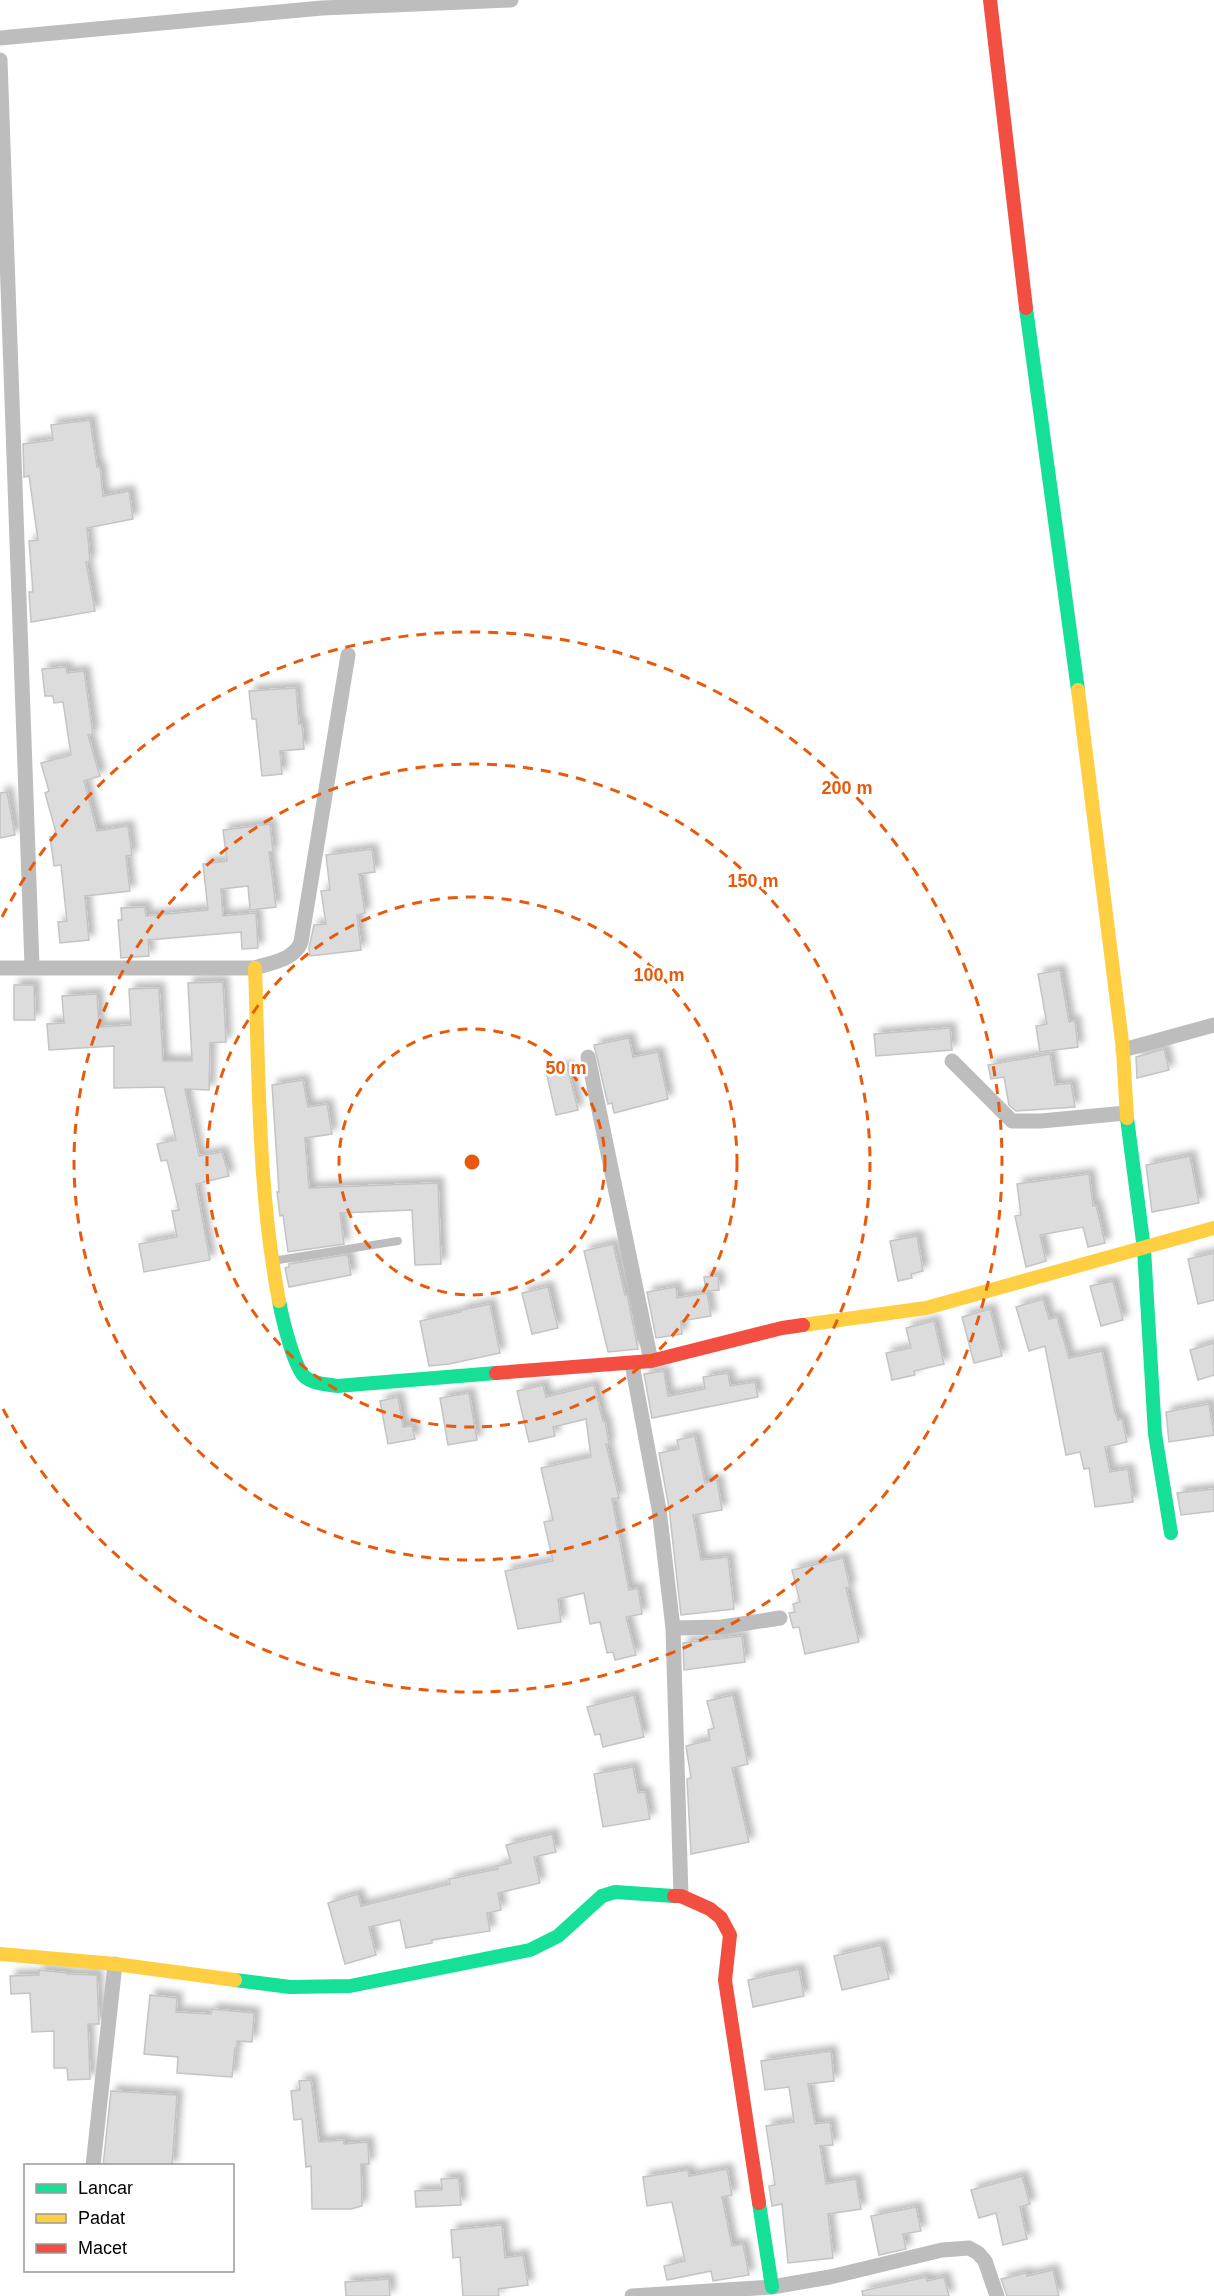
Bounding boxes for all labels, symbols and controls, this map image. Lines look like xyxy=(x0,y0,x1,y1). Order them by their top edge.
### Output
text: 200 m xyxy=(821,778,873,798)
text: 150 m xyxy=(727,871,779,891)
text: 100 m xyxy=(633,965,685,985)
text: 50 m xyxy=(545,1058,587,1078)
centre of rings xyxy=(462,1152,482,1172)
legend xyxy=(24,2164,234,2272)
text: Lancar xyxy=(78,2178,133,2198)
text: Padat xyxy=(78,2208,125,2228)
text: Macet xyxy=(78,2238,127,2258)

